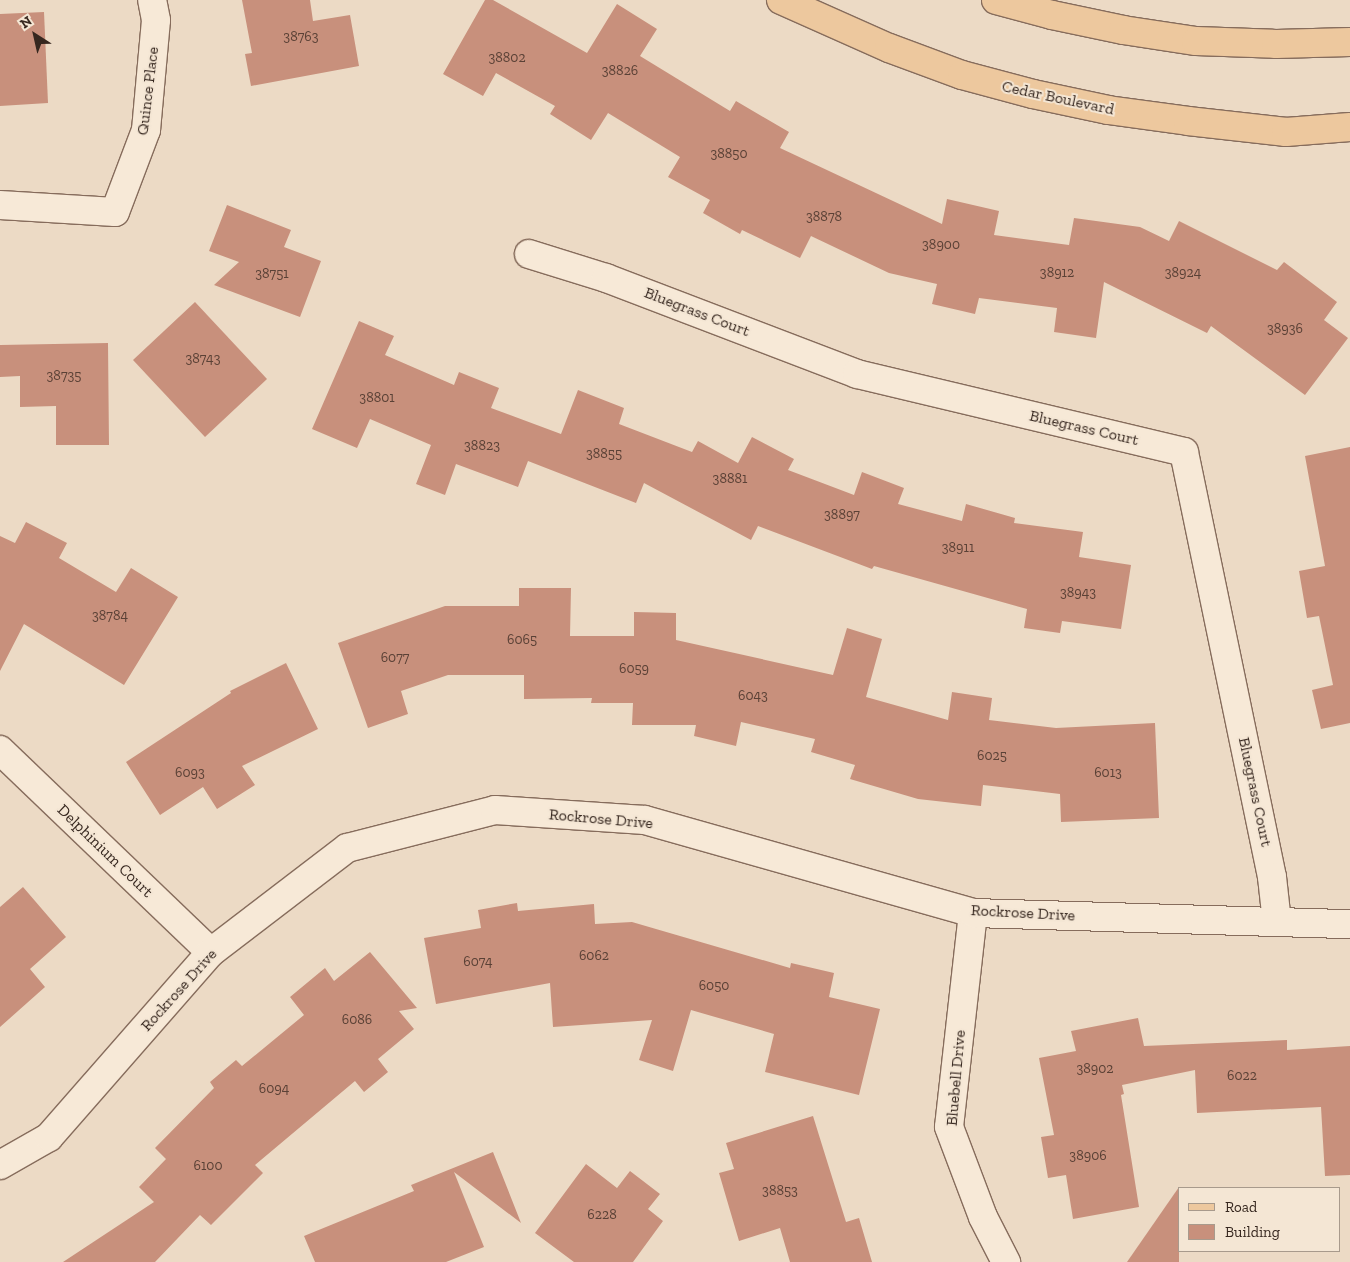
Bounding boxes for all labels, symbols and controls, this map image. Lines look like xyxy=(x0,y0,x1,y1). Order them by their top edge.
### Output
north arrow xyxy=(10,10,60,60)
text: N xyxy=(17,12,35,32)
house number: 38763 xyxy=(283,29,319,45)
street label: Quince Place xyxy=(133,46,163,136)
house number: 38802 xyxy=(488,50,526,66)
house number: 38826 xyxy=(602,63,638,79)
street label: Cedar Boulevard xyxy=(1000,77,1116,119)
house number: 38850 xyxy=(710,146,748,162)
house number: 38878 xyxy=(806,209,842,225)
house number: 38900 xyxy=(922,237,960,253)
house number: 38912 xyxy=(1040,265,1074,281)
house number: 38924 xyxy=(1165,265,1201,281)
house number: 38751 xyxy=(255,266,289,282)
street label: Bluegrass Court xyxy=(642,283,752,341)
house number: 38936 xyxy=(1267,321,1303,337)
house number: 38743 xyxy=(185,351,221,367)
house number: 38735 xyxy=(47,368,81,384)
house number: 38801 xyxy=(359,390,395,406)
street label: Bluegrass Court xyxy=(1028,406,1140,450)
house number: 38823 xyxy=(464,438,500,454)
house number: 38855 xyxy=(586,446,622,462)
house number: 38881 xyxy=(713,471,747,487)
house number: 38897 xyxy=(824,507,860,523)
house number: 38911 xyxy=(942,540,974,556)
house number: 38943 xyxy=(1060,585,1096,601)
house number: 38784 xyxy=(92,608,128,624)
house number: 6065 xyxy=(507,632,537,648)
house number: 6077 xyxy=(381,650,409,666)
house number: 6059 xyxy=(619,661,649,677)
house number: 6043 xyxy=(738,688,768,704)
street label: Bluegrass Court xyxy=(1234,736,1276,848)
house number: 6025 xyxy=(977,748,1007,764)
house number: 6093 xyxy=(175,765,205,781)
house number: 6013 xyxy=(1094,765,1122,781)
street label: Delphinium Court xyxy=(53,800,157,902)
street label: Rockrose Drive xyxy=(548,805,654,833)
street label: Rockrose Drive xyxy=(970,901,1076,925)
street label: Rockrose Drive xyxy=(137,945,221,1035)
house number: 6062 xyxy=(579,948,609,964)
house number: 6074 xyxy=(463,954,493,970)
house number: 6050 xyxy=(699,978,729,994)
house number: 6086 xyxy=(342,1012,372,1028)
street label: Bluebell Drive xyxy=(942,1029,970,1127)
house number: 38902 xyxy=(1076,1061,1114,1077)
house number: 6022 xyxy=(1227,1068,1257,1084)
house number: 6094 xyxy=(259,1081,289,1097)
house number: 38906 xyxy=(1069,1148,1107,1164)
house number: 6100 xyxy=(194,1158,222,1174)
house number: 38853 xyxy=(762,1183,798,1199)
legend xyxy=(1178,1187,1340,1252)
text: Road xyxy=(1225,1198,1257,1216)
house number: 6228 xyxy=(587,1207,617,1223)
text: Building xyxy=(1225,1223,1280,1241)

